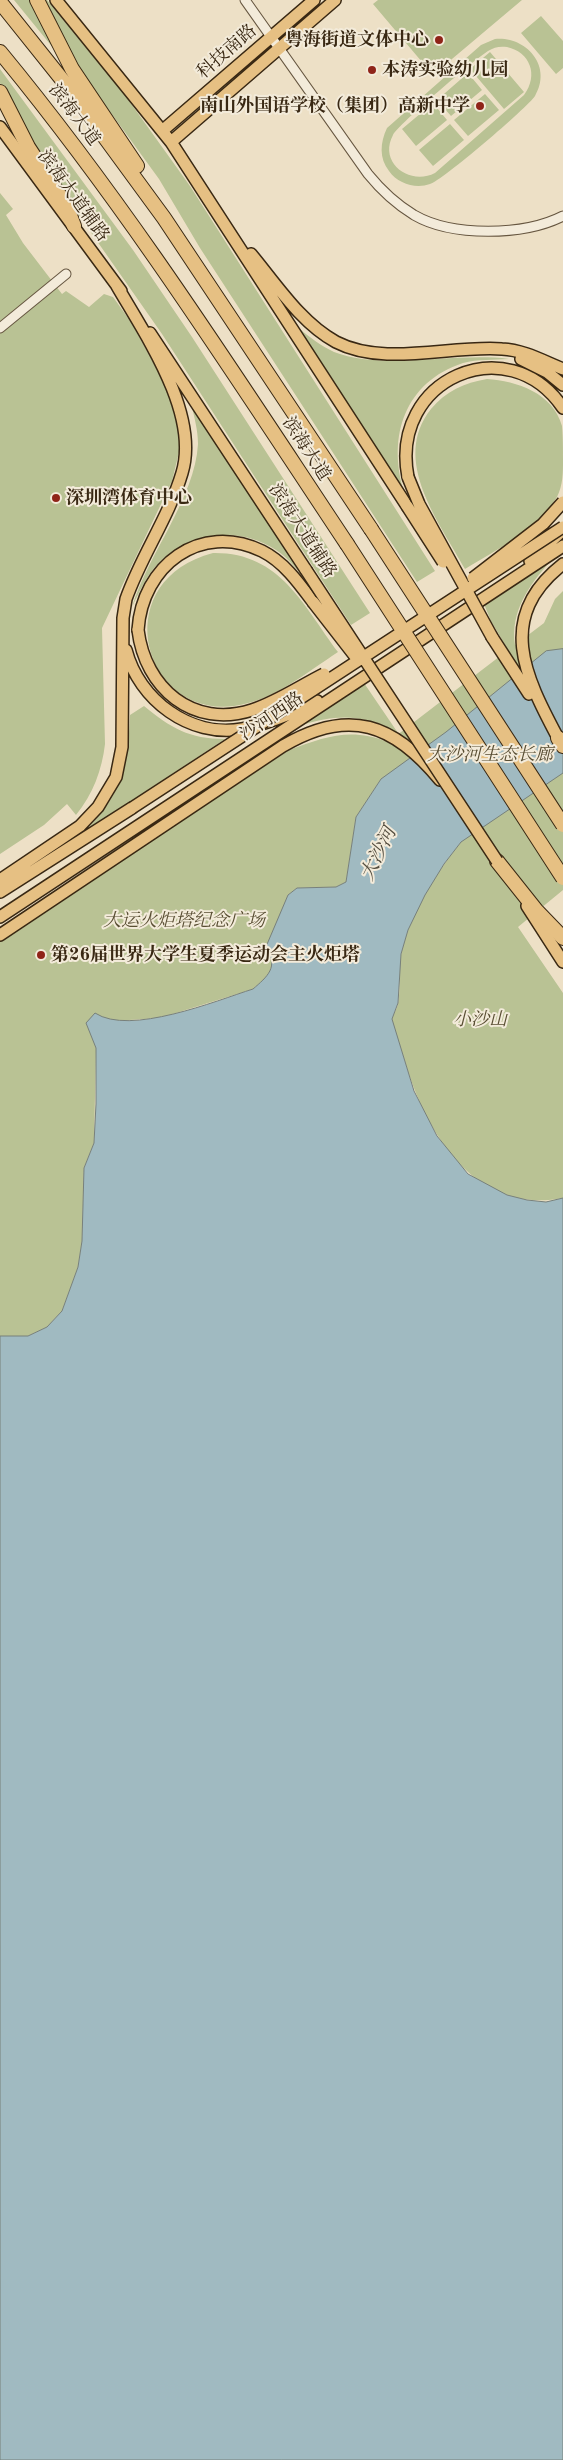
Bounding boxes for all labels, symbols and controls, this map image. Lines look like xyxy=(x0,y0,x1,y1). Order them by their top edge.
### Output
street label: 科技南路 xyxy=(193,20,261,84)
place label: 粤海街道文体中心 xyxy=(285,29,429,51)
marker: 粤海街道文体中心 xyxy=(433,34,445,46)
place label: 本涛实验幼儿园 xyxy=(382,59,508,81)
marker: 本涛实验幼儿园 xyxy=(366,64,378,76)
street label: 滨海大道 xyxy=(44,80,104,150)
place label: 南山外国语学校（集团）高新中学 xyxy=(200,95,470,117)
marker: 南山外国语学校（集团）高新中学 xyxy=(474,100,486,112)
street label: 滨海大道辅路 xyxy=(33,146,113,246)
street label: 滨海大道 xyxy=(277,413,335,485)
street label: 滨海大道辅路 xyxy=(264,480,340,582)
place label: 深圳湾体育中心 xyxy=(66,487,192,509)
marker: 深圳湾体育中心 xyxy=(50,492,62,504)
street label: 沙河西路 xyxy=(236,688,308,746)
park label: 大沙河生态长廊 xyxy=(427,744,553,766)
water label: 大沙河 xyxy=(356,823,402,885)
park label: 大运火炬塔纪念广场 xyxy=(103,910,265,932)
place label: 第26届世界大学生夏季运动会主火炬塔 xyxy=(51,944,360,966)
marker: 第26届世界大学生夏季运动会主火炬塔 xyxy=(35,949,47,961)
park label: 小沙山 xyxy=(453,1009,507,1031)

